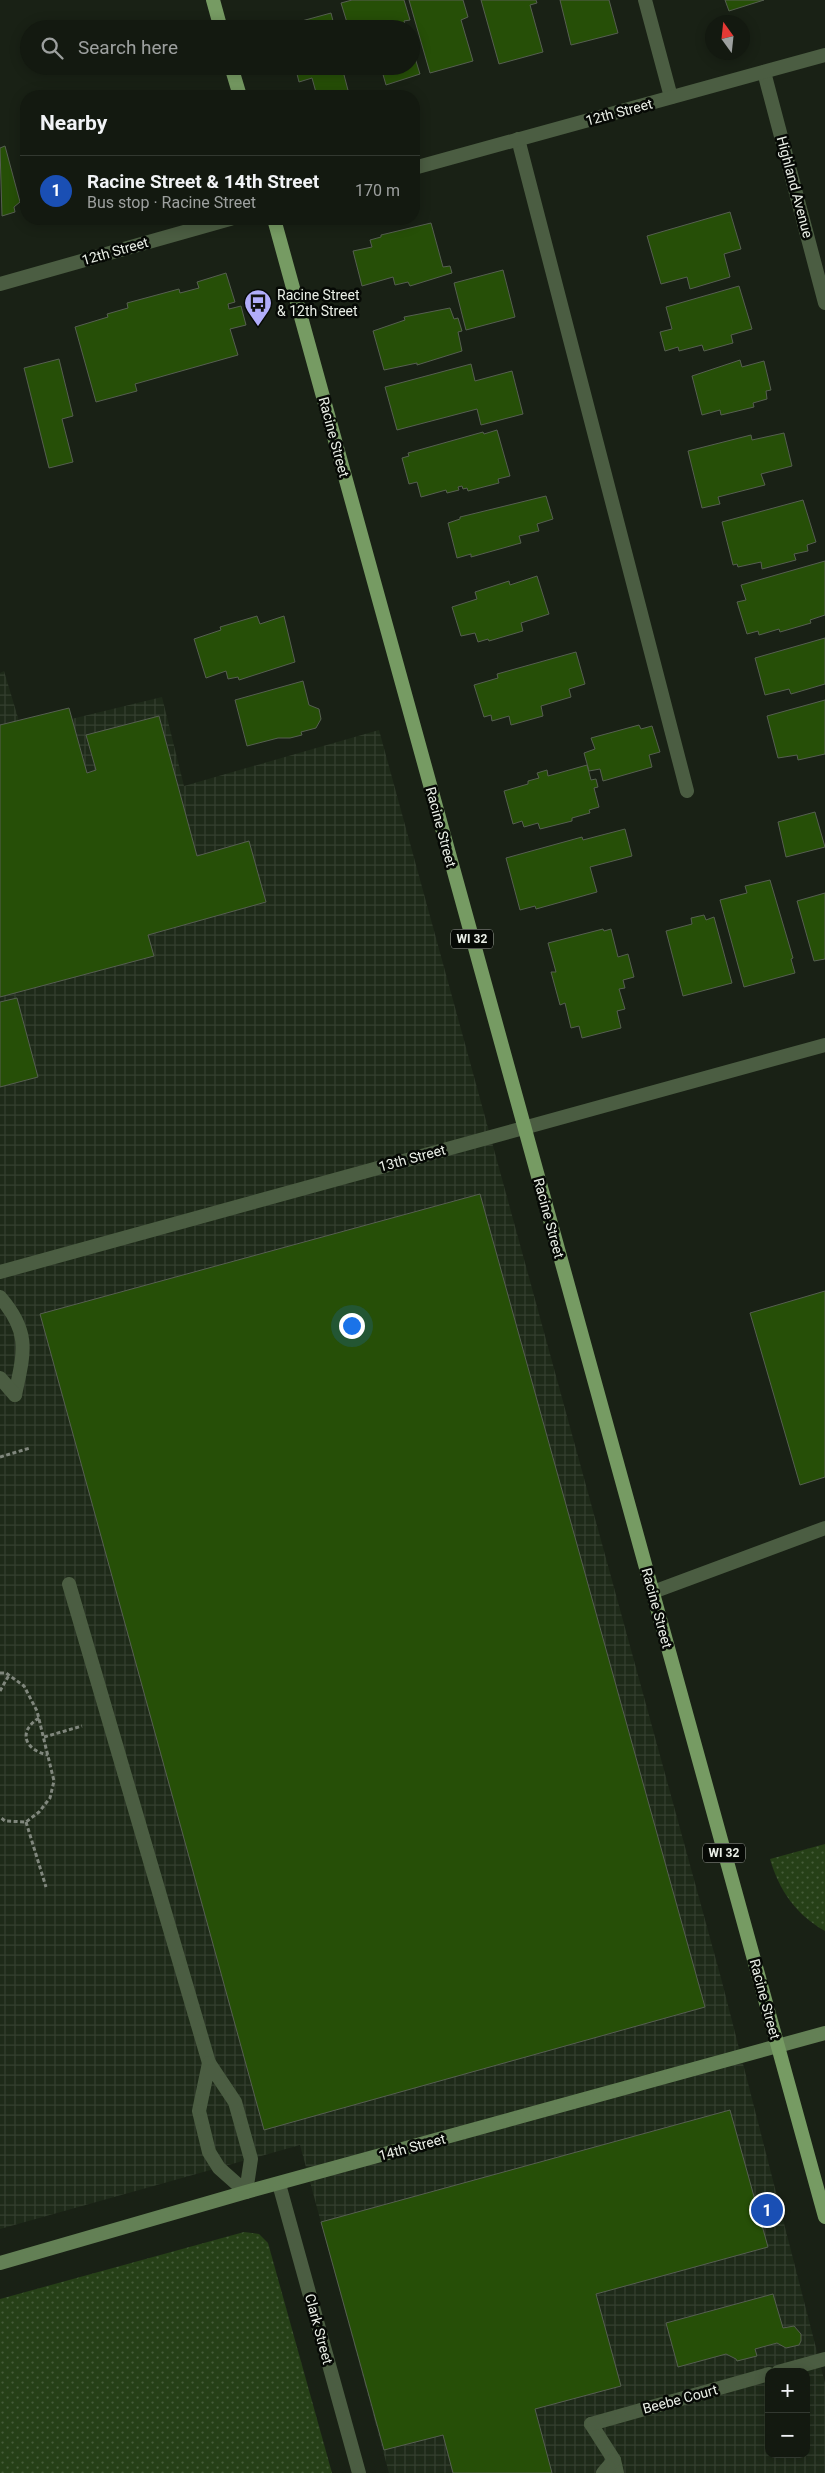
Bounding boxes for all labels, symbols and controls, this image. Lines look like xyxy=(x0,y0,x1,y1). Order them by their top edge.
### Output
north arrow xyxy=(705,15,750,60)
search box xyxy=(20,20,420,75)
icon: search xyxy=(38,34,66,62)
text: Search here xyxy=(78,36,178,59)
street label: 12th Street xyxy=(584,95,655,129)
text: Nearby xyxy=(40,111,107,135)
street label: Highland Avenue xyxy=(774,134,816,240)
text: Racine Street & 14th Street xyxy=(87,170,319,193)
text: 1 xyxy=(51,181,61,200)
text: 170 m xyxy=(355,181,400,200)
text: Bus stop · Racine Street xyxy=(87,193,256,212)
street label: 12th Street xyxy=(80,234,150,268)
place label: Racine Street & 12th Street xyxy=(277,287,360,319)
bus stop icon: Racine Street & 12th Street xyxy=(243,288,273,327)
street label: Racine Street xyxy=(316,395,353,479)
street label: Racine Street xyxy=(423,785,460,869)
road number: WI 32 xyxy=(451,930,493,949)
street label: 13th Street xyxy=(377,1141,448,1175)
street label: Racine Street xyxy=(531,1176,568,1260)
your location xyxy=(339,1313,365,1339)
street label: Racine Street xyxy=(639,1566,676,1650)
road number: WI 32 xyxy=(703,1844,745,1862)
street label: Racine Street xyxy=(747,1957,784,2041)
street label: 14th Street xyxy=(377,2130,448,2164)
pin: 1 xyxy=(751,2191,783,2229)
street label: Clark Street xyxy=(302,2292,336,2366)
map controls xyxy=(765,2368,810,2458)
button: + xyxy=(765,2368,810,2413)
street label: Beebe Court xyxy=(641,2381,720,2417)
button: − xyxy=(765,2413,810,2458)

